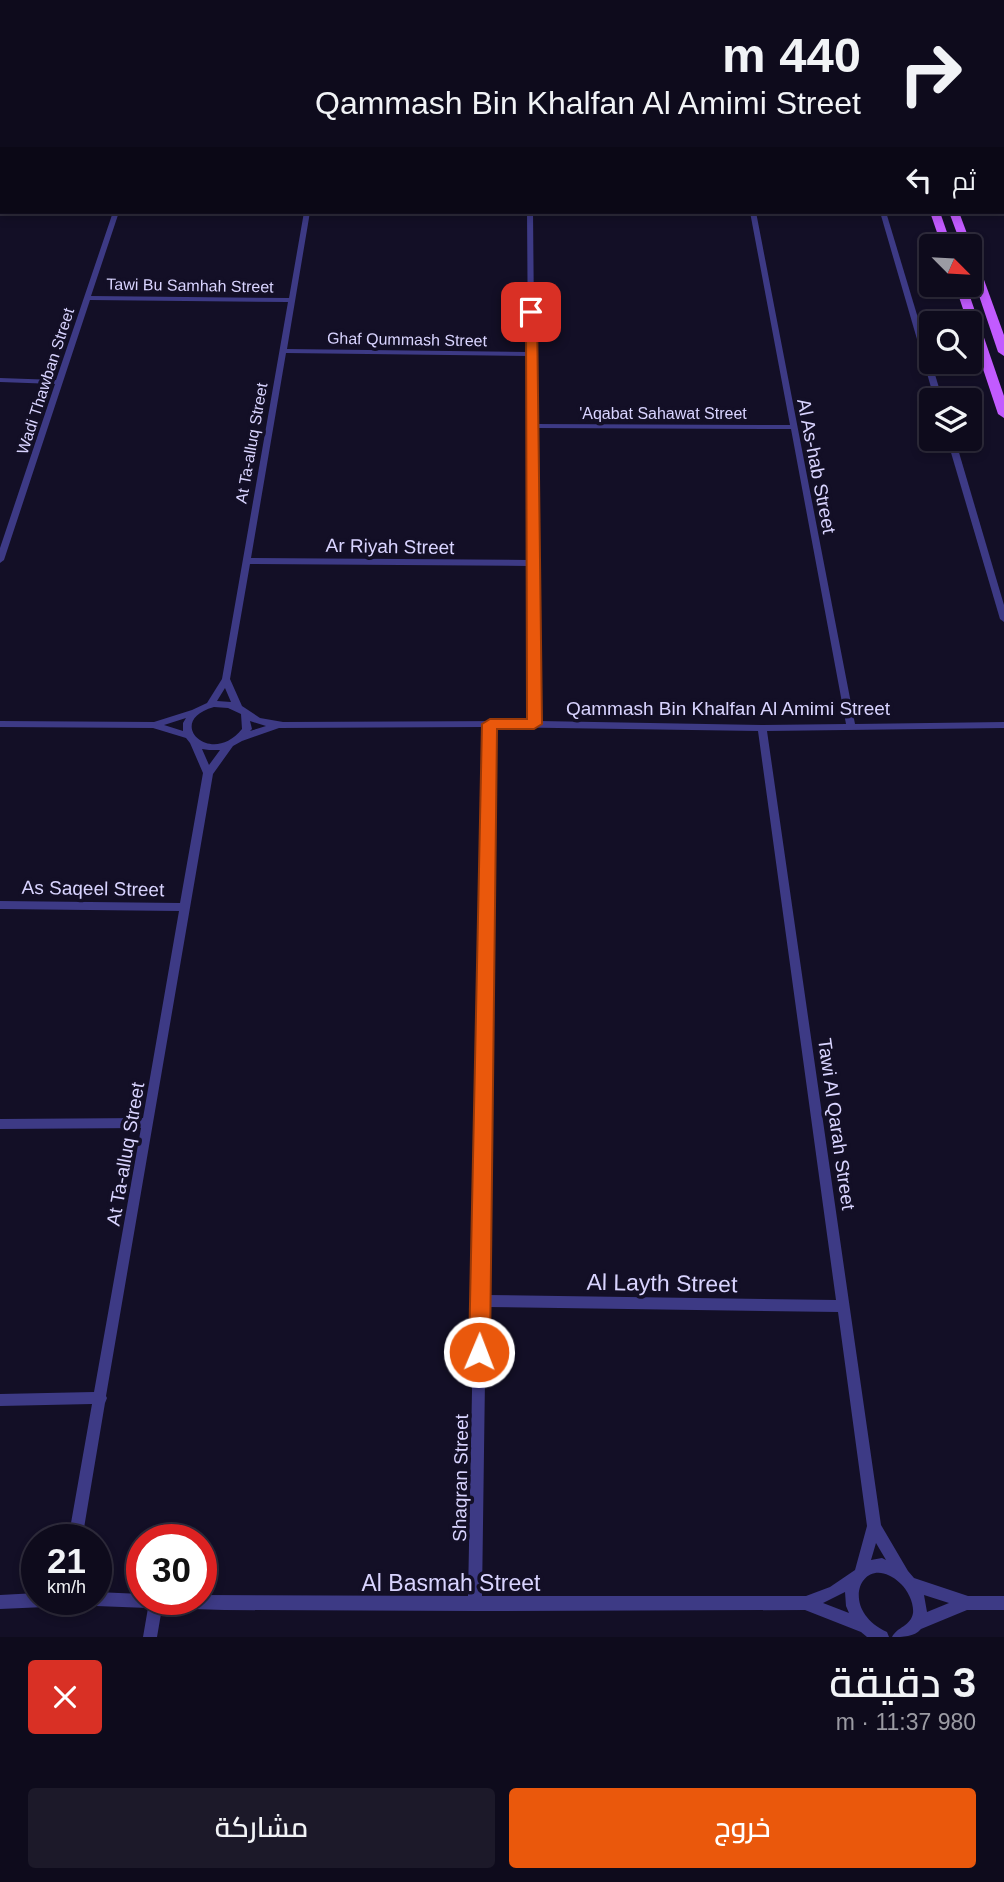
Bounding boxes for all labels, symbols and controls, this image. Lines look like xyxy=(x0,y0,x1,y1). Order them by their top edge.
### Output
text: 440 m xyxy=(722,28,861,82)
icon: right xyxy=(885,28,976,119)
text: Qammash Bin Khalfan Al Amimi Street xyxy=(315,85,861,121)
icon: left xyxy=(900,161,938,199)
text: ثم xyxy=(952,166,976,196)
north arrow xyxy=(919,234,982,298)
map controls xyxy=(919,234,982,451)
street label: Tawi Bu Samhah Street xyxy=(106,276,274,295)
pin xyxy=(501,282,561,342)
icon: arrive xyxy=(512,293,550,331)
street label: Wadi Thawban Street xyxy=(14,305,77,457)
button: search xyxy=(919,311,982,374)
street label: Ghaf Qummash Street xyxy=(327,330,488,349)
street label: At Ta-alluq Street xyxy=(232,381,271,505)
button: layers xyxy=(919,388,982,451)
street label: Al As-hab Street xyxy=(793,397,840,536)
street label: 'Aqabat Sahawat Street xyxy=(579,405,747,422)
street label: Ar Riyah Street xyxy=(325,535,455,558)
street label: Qammash Bin Khalfan Al Amimi Street xyxy=(566,698,891,719)
street label: As Saqeel Street xyxy=(22,877,165,900)
street label: Tawi Al Qarah Street xyxy=(814,1037,859,1212)
street label: At Ta-alluq Street xyxy=(103,1080,149,1228)
street label: Al Layth Street xyxy=(586,1269,738,1297)
position arrow xyxy=(442,1315,516,1389)
street label: Shaqran Street xyxy=(449,1413,472,1542)
speed limit sign: 30 xyxy=(126,1524,217,1615)
text: 21 xyxy=(47,1541,86,1580)
street label: Al Basmah Street xyxy=(362,1570,541,1596)
text: km/h xyxy=(47,1577,86,1597)
text: 3 دقيقة xyxy=(829,1659,976,1706)
button: close xyxy=(28,1660,102,1734)
text: 980 m · 11:37 xyxy=(836,1709,976,1735)
button: مشاركة xyxy=(28,1788,495,1868)
button: خروج xyxy=(509,1788,976,1868)

